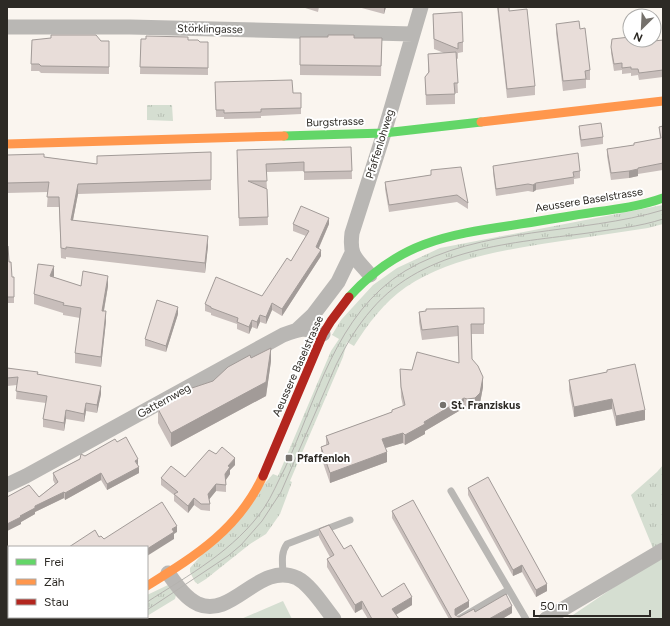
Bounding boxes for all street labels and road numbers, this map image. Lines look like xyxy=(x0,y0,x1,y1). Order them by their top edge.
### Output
street label: Störklingasse xyxy=(177,22,243,36)
street label: Pfaffenlohweg xyxy=(363,108,397,180)
street label: Burgstrasse xyxy=(306,114,364,130)
street label: Aeussere Baselstrasse xyxy=(534,185,644,215)
street label: Aeussere Baselstrasse xyxy=(270,314,326,418)
street label: Gatternweg xyxy=(135,381,193,421)

